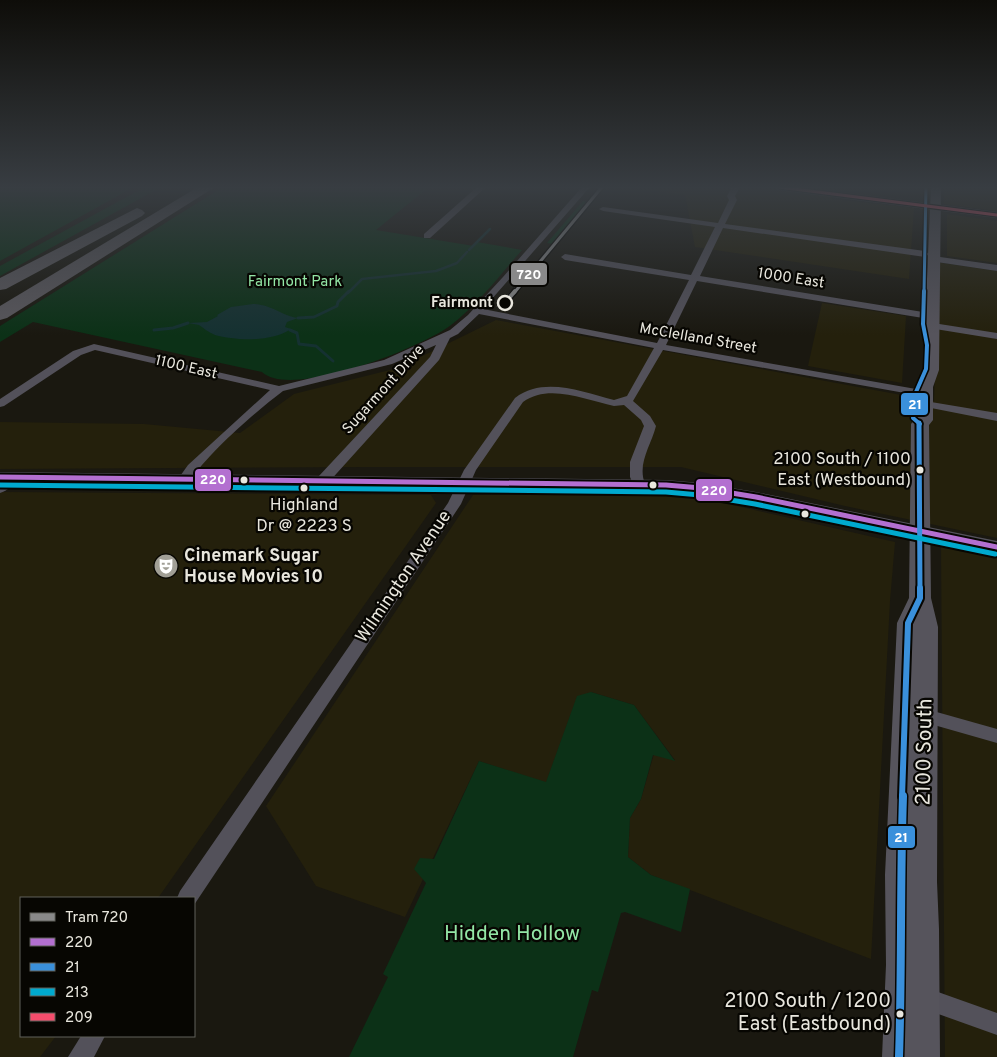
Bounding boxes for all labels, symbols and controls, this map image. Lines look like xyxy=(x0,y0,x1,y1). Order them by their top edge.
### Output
line badge: 720 xyxy=(510,262,548,286)
street label: 1000 East xyxy=(756,264,826,294)
text: 720 xyxy=(516,267,542,284)
park label: Fairmont Park xyxy=(248,273,342,292)
place label: Fairmont xyxy=(431,294,493,313)
marker: Fairmont xyxy=(497,295,513,311)
street label: McClelland Street xyxy=(638,319,758,359)
street label: Sugarmont Drive xyxy=(339,341,429,439)
street label: 1100 East xyxy=(153,352,219,384)
line badge: 21 xyxy=(900,392,929,416)
text: 21 xyxy=(908,397,922,414)
place label: 2100 South / 1100 East (Westbound) xyxy=(773,449,911,492)
marker: 2100 South / 1100 East (Westbound) xyxy=(915,465,925,475)
line badge: 220 xyxy=(194,468,232,492)
text: 220 xyxy=(200,472,226,489)
unlabelled marker xyxy=(239,475,249,485)
line badge: 220 xyxy=(695,478,733,502)
unlabelled marker xyxy=(648,480,658,490)
marker: Highland Dr @ 2223 S xyxy=(299,483,309,493)
text: 220 xyxy=(701,483,727,500)
place label: Highland Dr @ 2223 S xyxy=(256,495,352,538)
street label: Wilmington Avenue xyxy=(351,506,457,648)
unlabelled marker xyxy=(800,509,810,519)
place label: Cinemark Sugar House Movies 10 xyxy=(184,545,323,589)
theatre icon: Cinemark Sugar House Movies 10 xyxy=(153,553,179,579)
street label: 2100 South xyxy=(911,698,939,806)
line badge: 21 xyxy=(887,825,916,849)
text: 21 xyxy=(894,830,908,847)
legend xyxy=(20,897,195,1037)
text: Tram 720 xyxy=(65,909,128,928)
park label: Hidden Hollow xyxy=(444,921,580,948)
text: 220 xyxy=(65,934,93,953)
text: 21 xyxy=(65,959,80,978)
text: 213 xyxy=(65,984,89,1003)
place label: 2100 South / 1200 East (Eastbound) xyxy=(724,989,891,1038)
text: 209 xyxy=(65,1009,93,1028)
marker: 2100 South / 1200 East (Eastbound) xyxy=(895,1009,905,1019)

